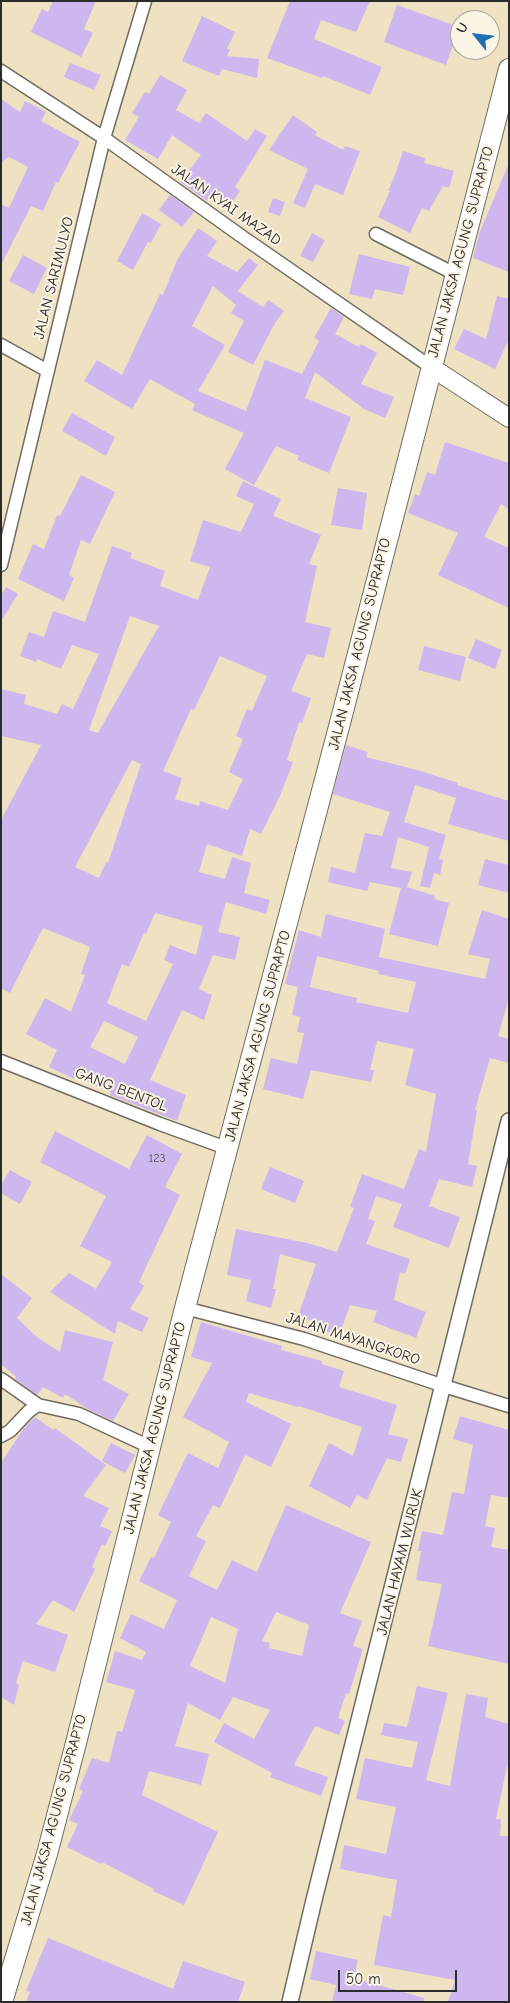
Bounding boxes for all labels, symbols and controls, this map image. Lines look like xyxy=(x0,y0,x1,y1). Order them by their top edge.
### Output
north arrow xyxy=(450,10,500,60)
text: U xyxy=(453,20,472,36)
street label: JALAN JAKSA AGUNG SUPRAPTO xyxy=(424,144,498,360)
street label: JALAN KYAI MAZAD xyxy=(167,160,285,250)
street label: JALAN SARIMULYO xyxy=(30,215,78,341)
street label: JALAN JAKSA AGUNG SUPRAPTO xyxy=(325,536,395,752)
street label: JALAN JAKSA AGUNG SUPRAPTO xyxy=(221,928,295,1144)
street label: GANG BENTOL xyxy=(72,1064,170,1116)
house number: 123 xyxy=(148,1152,166,1166)
street label: JALAN MAYANGKORO xyxy=(284,1309,422,1369)
street label: JALAN JAKSA AGUNG SUPRAPTO xyxy=(120,1320,190,1536)
street label: JALAN HAYAM WURUK xyxy=(373,1487,427,1637)
street label: JALAN JAKSA AGUNG SUPRAPTO xyxy=(17,1712,91,1928)
scale bar xyxy=(340,1960,459,1992)
text: 50 m xyxy=(346,1970,381,1988)

